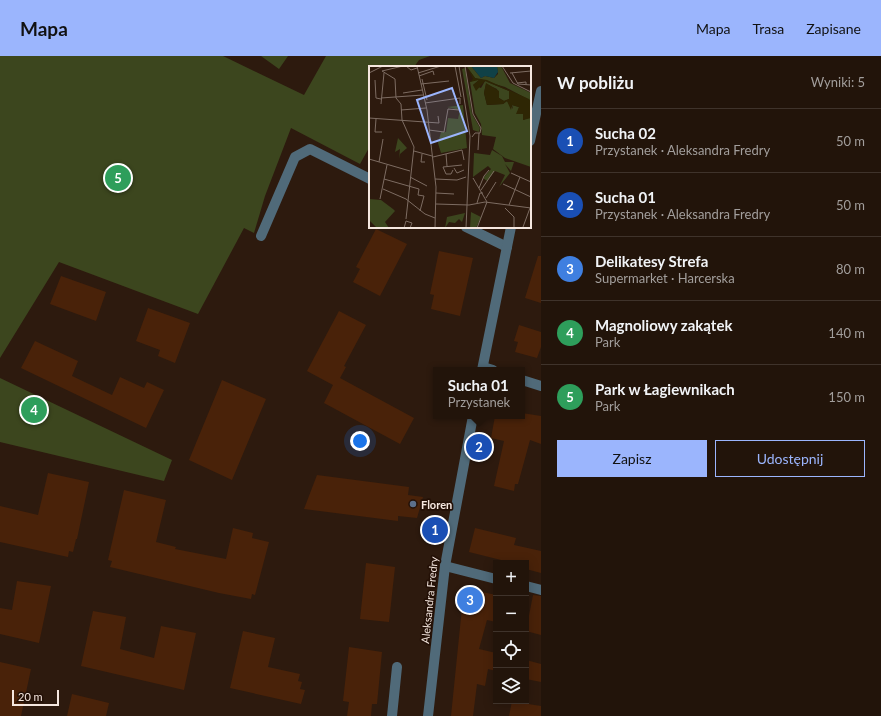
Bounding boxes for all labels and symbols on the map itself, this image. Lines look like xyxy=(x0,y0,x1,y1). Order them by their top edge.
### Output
inset map xyxy=(369,66,531,228)
pin: 5 xyxy=(105,163,131,193)
pin: 4 xyxy=(21,395,47,425)
your location xyxy=(350,431,370,451)
pin: 2 xyxy=(466,432,492,462)
place label: Floren xyxy=(421,498,452,511)
marker: Floren xyxy=(408,499,418,509)
pin: 1 xyxy=(422,515,448,545)
street label: Aleksandra Fredry xyxy=(418,556,440,644)
pin: 3 xyxy=(457,585,483,615)
scale bar xyxy=(12,688,59,707)

